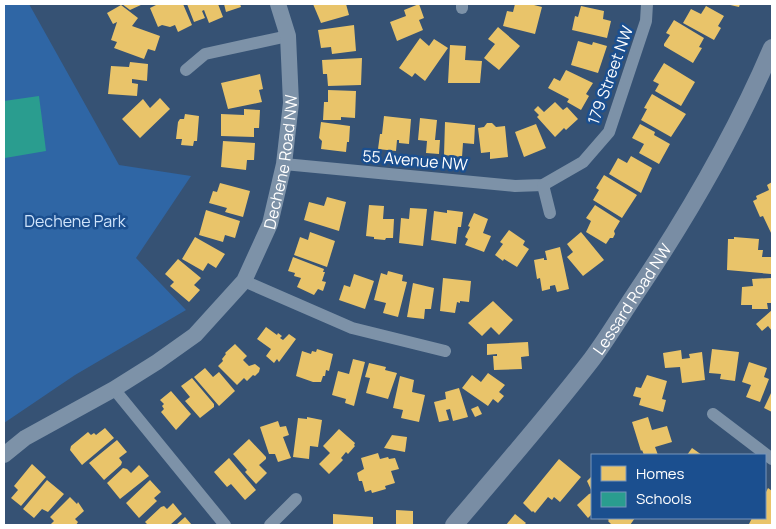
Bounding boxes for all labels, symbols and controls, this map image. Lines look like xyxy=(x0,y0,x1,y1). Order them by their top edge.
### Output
street label: 179 Street NW xyxy=(582,23,638,127)
street label: Dechene Road NW xyxy=(258,94,302,231)
street label: 55 Avenue NW xyxy=(361,144,469,176)
park label: Dechene Park xyxy=(24,210,127,232)
street label: Lessard Road NW xyxy=(588,239,676,359)
legend xyxy=(591,454,766,519)
text: Homes xyxy=(636,463,685,484)
text: Schools xyxy=(636,488,692,509)

